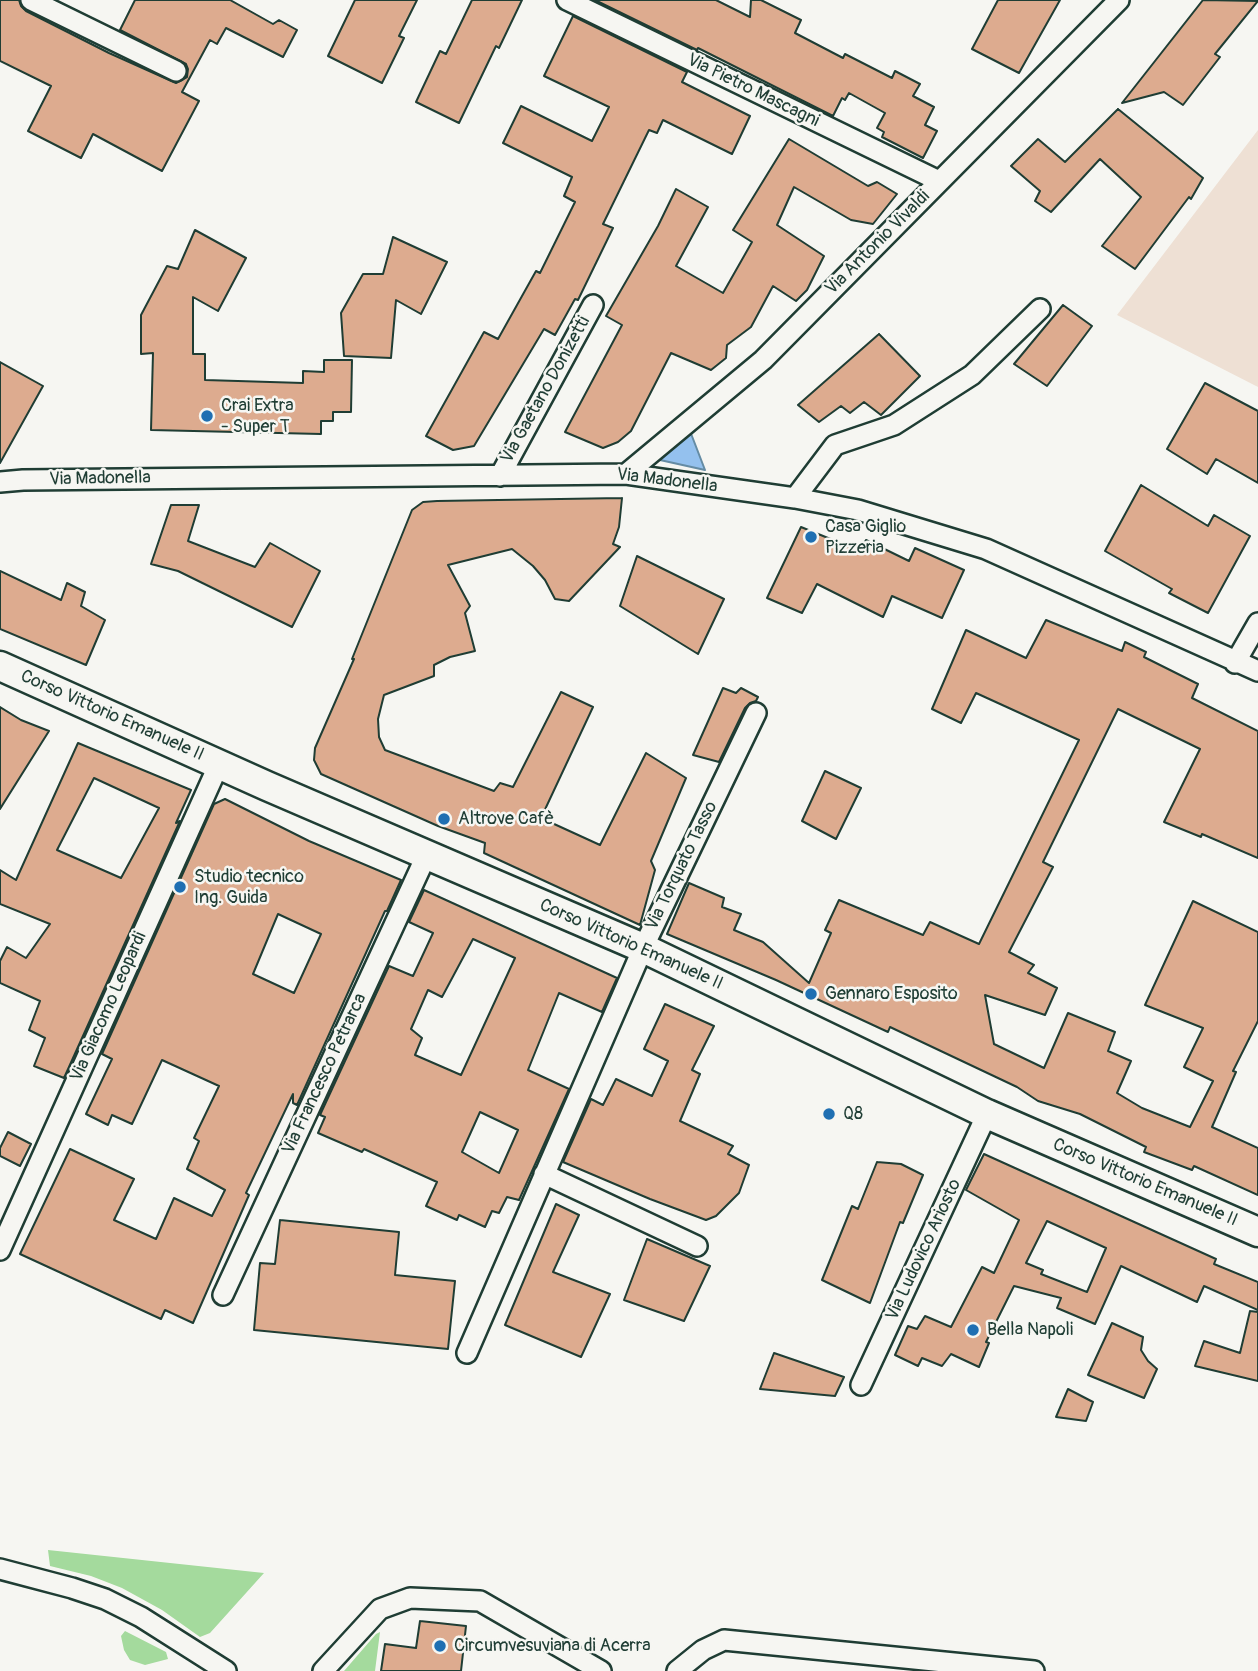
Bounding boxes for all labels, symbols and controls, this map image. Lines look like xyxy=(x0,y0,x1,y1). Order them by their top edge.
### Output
street label: Via Pietro Mascagni xyxy=(683,50,823,132)
street label: Via Antonio Vivaldi xyxy=(821,186,935,300)
street label: Via Gaetano Donizetti xyxy=(497,313,595,467)
place label: Crai Extra - Super T xyxy=(221,395,294,438)
marker: Crai Extra - Super T xyxy=(199,408,215,424)
street label: Via Madonella xyxy=(615,464,719,498)
street label: Via Madonella xyxy=(49,467,151,491)
place label: Casa Giglio Pizzeria xyxy=(825,516,906,558)
marker: Casa Giglio Pizzeria xyxy=(803,529,819,545)
street label: Corso Vittorio Emanuele II xyxy=(17,666,207,766)
street label: Via Torquato Tasso xyxy=(641,798,723,934)
place label: Altrove Cafè xyxy=(458,808,554,830)
marker: Altrove Cafè xyxy=(436,811,452,827)
place label: Studio tecnico Ing. Guida xyxy=(194,866,304,908)
marker: Studio tecnico Ing. Guida xyxy=(172,879,188,895)
street label: Corso Vittorio Emanuele II xyxy=(536,895,726,995)
street label: Via Giacomo Leopardi xyxy=(66,929,152,1085)
place label: Gennaro Esposito xyxy=(825,983,958,1005)
marker: Gennaro Esposito xyxy=(803,986,819,1002)
street label: Via Francesco Petrarca xyxy=(278,990,372,1158)
place label: Q8 xyxy=(843,1103,863,1125)
marker: Q8 xyxy=(821,1106,837,1122)
street label: Corso Vittorio Emanuele II xyxy=(1049,1134,1241,1232)
street label: Via Ludovico Ariosto xyxy=(882,1176,966,1324)
place label: Bella Napoli xyxy=(987,1319,1073,1341)
marker: Bella Napoli xyxy=(965,1322,981,1338)
place label: Circumvesuviana di Acerra xyxy=(454,1635,651,1657)
marker: Circumvesuviana di Acerra xyxy=(432,1638,448,1654)

